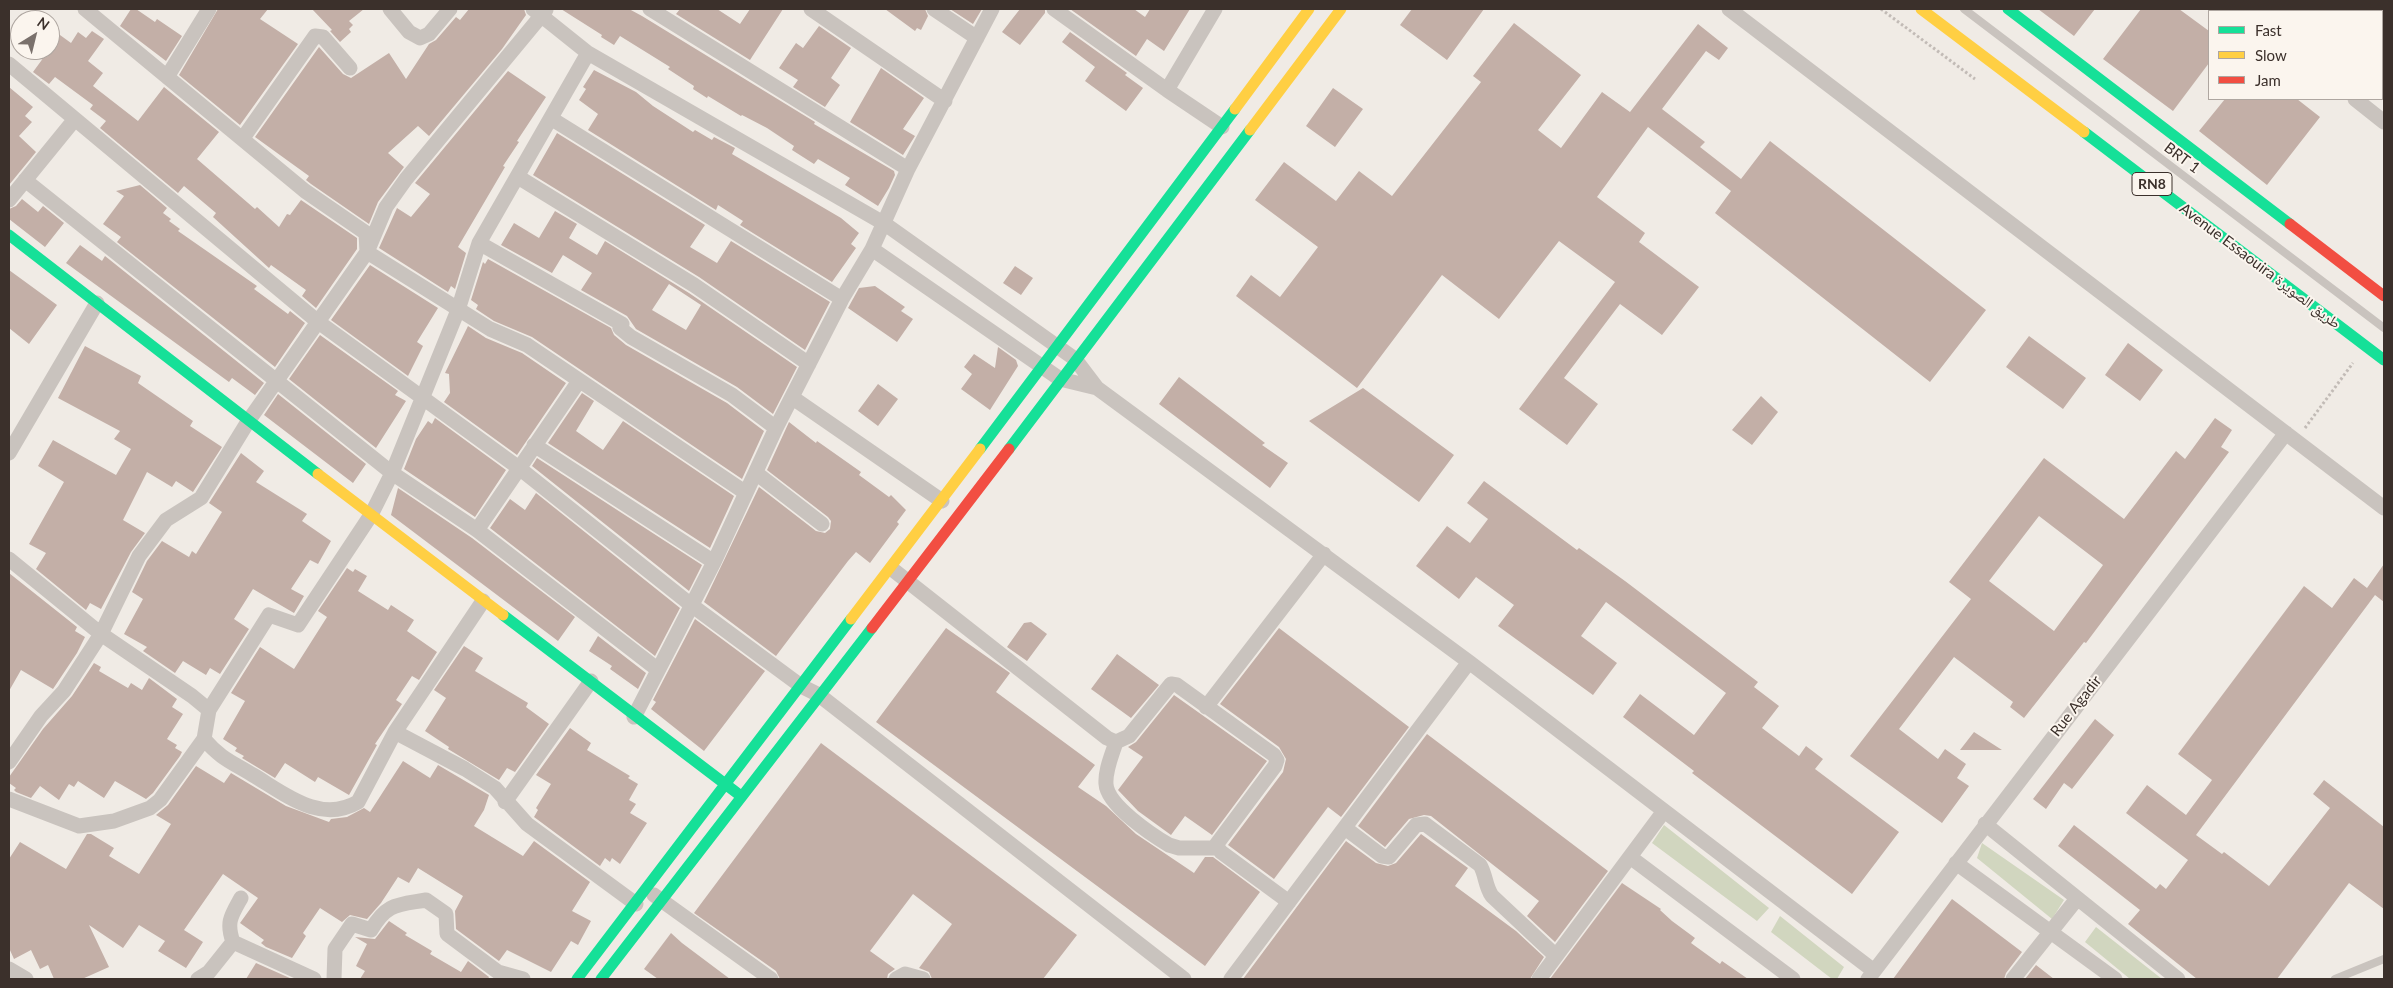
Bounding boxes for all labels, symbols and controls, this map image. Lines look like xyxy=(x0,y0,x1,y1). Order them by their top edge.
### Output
north arrow xyxy=(10,10,60,60)
legend xyxy=(2208,10,2383,100)
text: N xyxy=(34,13,53,33)
text: Fast xyxy=(2255,21,2282,39)
text: Slow xyxy=(2255,46,2287,64)
text: Jam xyxy=(2255,71,2281,89)
street label: BRT 1 xyxy=(2161,139,2203,177)
road number: RN8 xyxy=(2132,172,2172,195)
street label: Avenue Essaouira طريق الصويرة xyxy=(2176,200,2344,332)
street label: Rue Agadir xyxy=(2047,672,2105,740)

